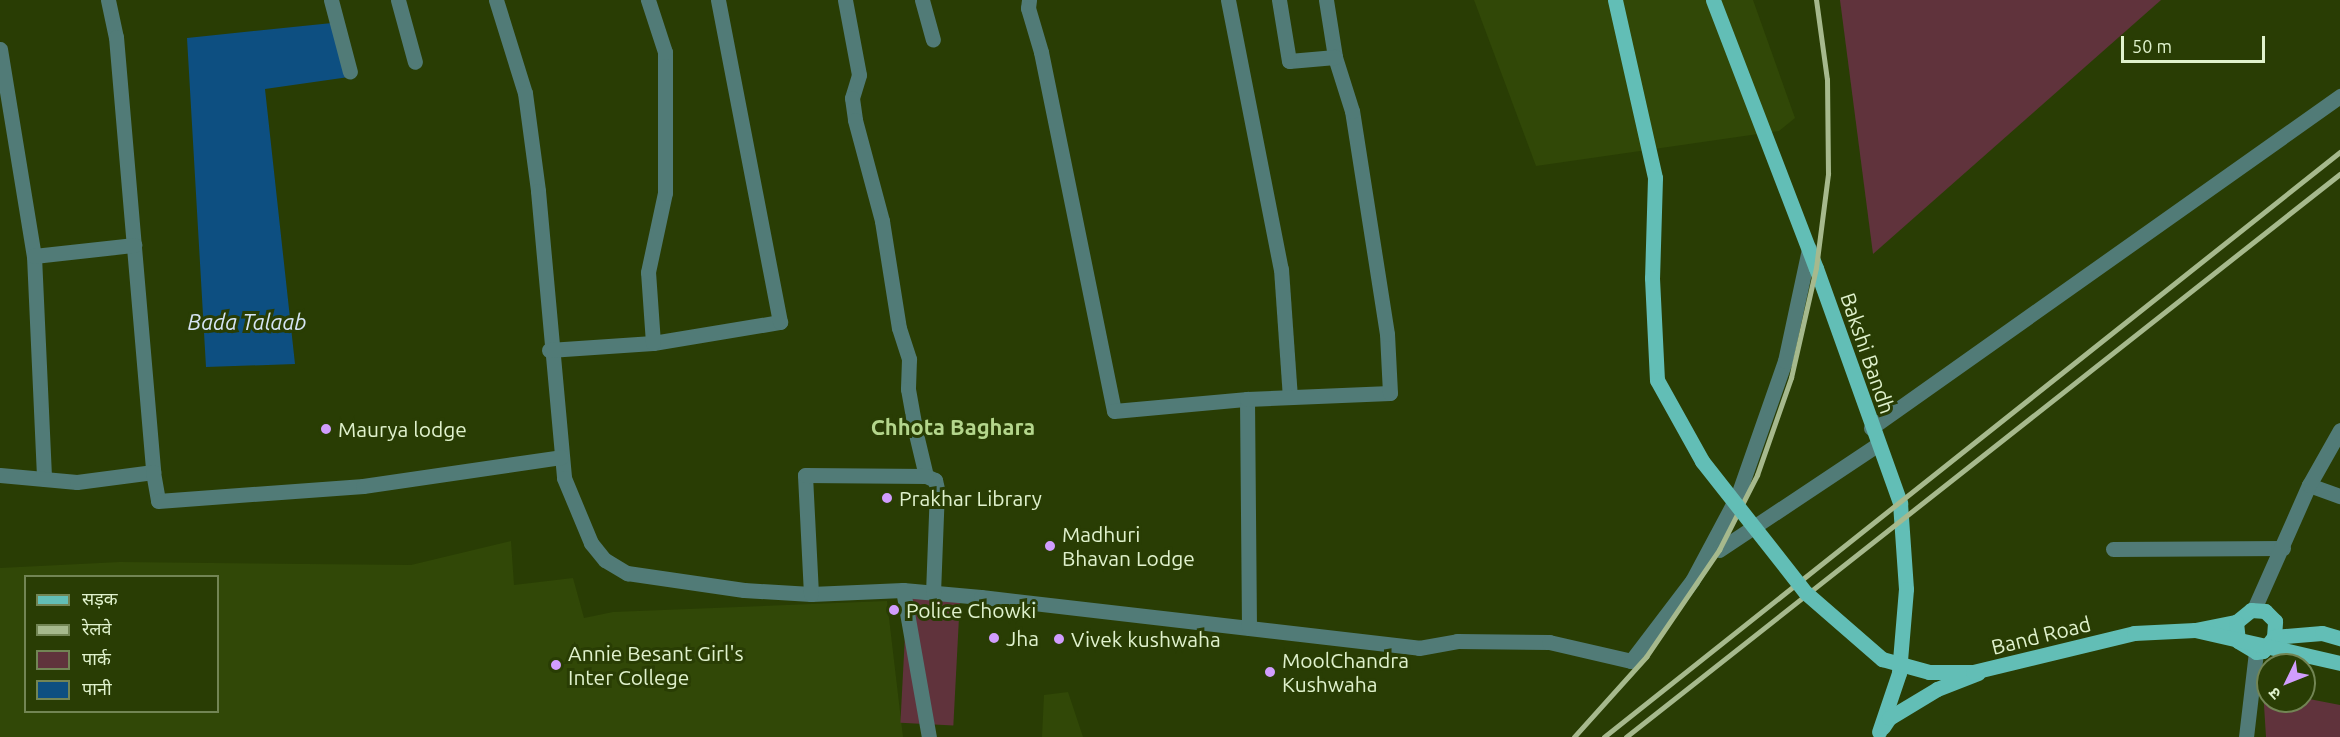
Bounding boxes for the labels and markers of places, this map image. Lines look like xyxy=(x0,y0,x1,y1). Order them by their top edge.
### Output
place label: Maurya lodge xyxy=(338,416,467,442)
marker: Maurya lodge xyxy=(319,422,333,436)
place label: Prakhar Library xyxy=(899,485,1042,511)
marker: Prakhar Library xyxy=(880,491,894,505)
place label: Madhuri Bhavan Lodge xyxy=(1062,521,1195,571)
marker: Madhuri Bhavan Lodge xyxy=(1043,539,1057,553)
place label: Police Chowki xyxy=(906,597,1036,623)
marker: Police Chowki xyxy=(887,603,901,617)
place label: Jha xyxy=(1006,625,1039,651)
place label: Vivek kushwaha xyxy=(1071,626,1221,652)
marker: Jha xyxy=(987,631,1001,645)
marker: Vivek kushwaha xyxy=(1052,632,1066,646)
place label: Annie Besant Girl's Inter College xyxy=(568,640,744,690)
place label: MoolChandra Kushwaha xyxy=(1282,647,1409,697)
marker: Annie Besant Girl's Inter College xyxy=(549,658,563,672)
marker: MoolChandra Kushwaha xyxy=(1263,665,1277,679)

